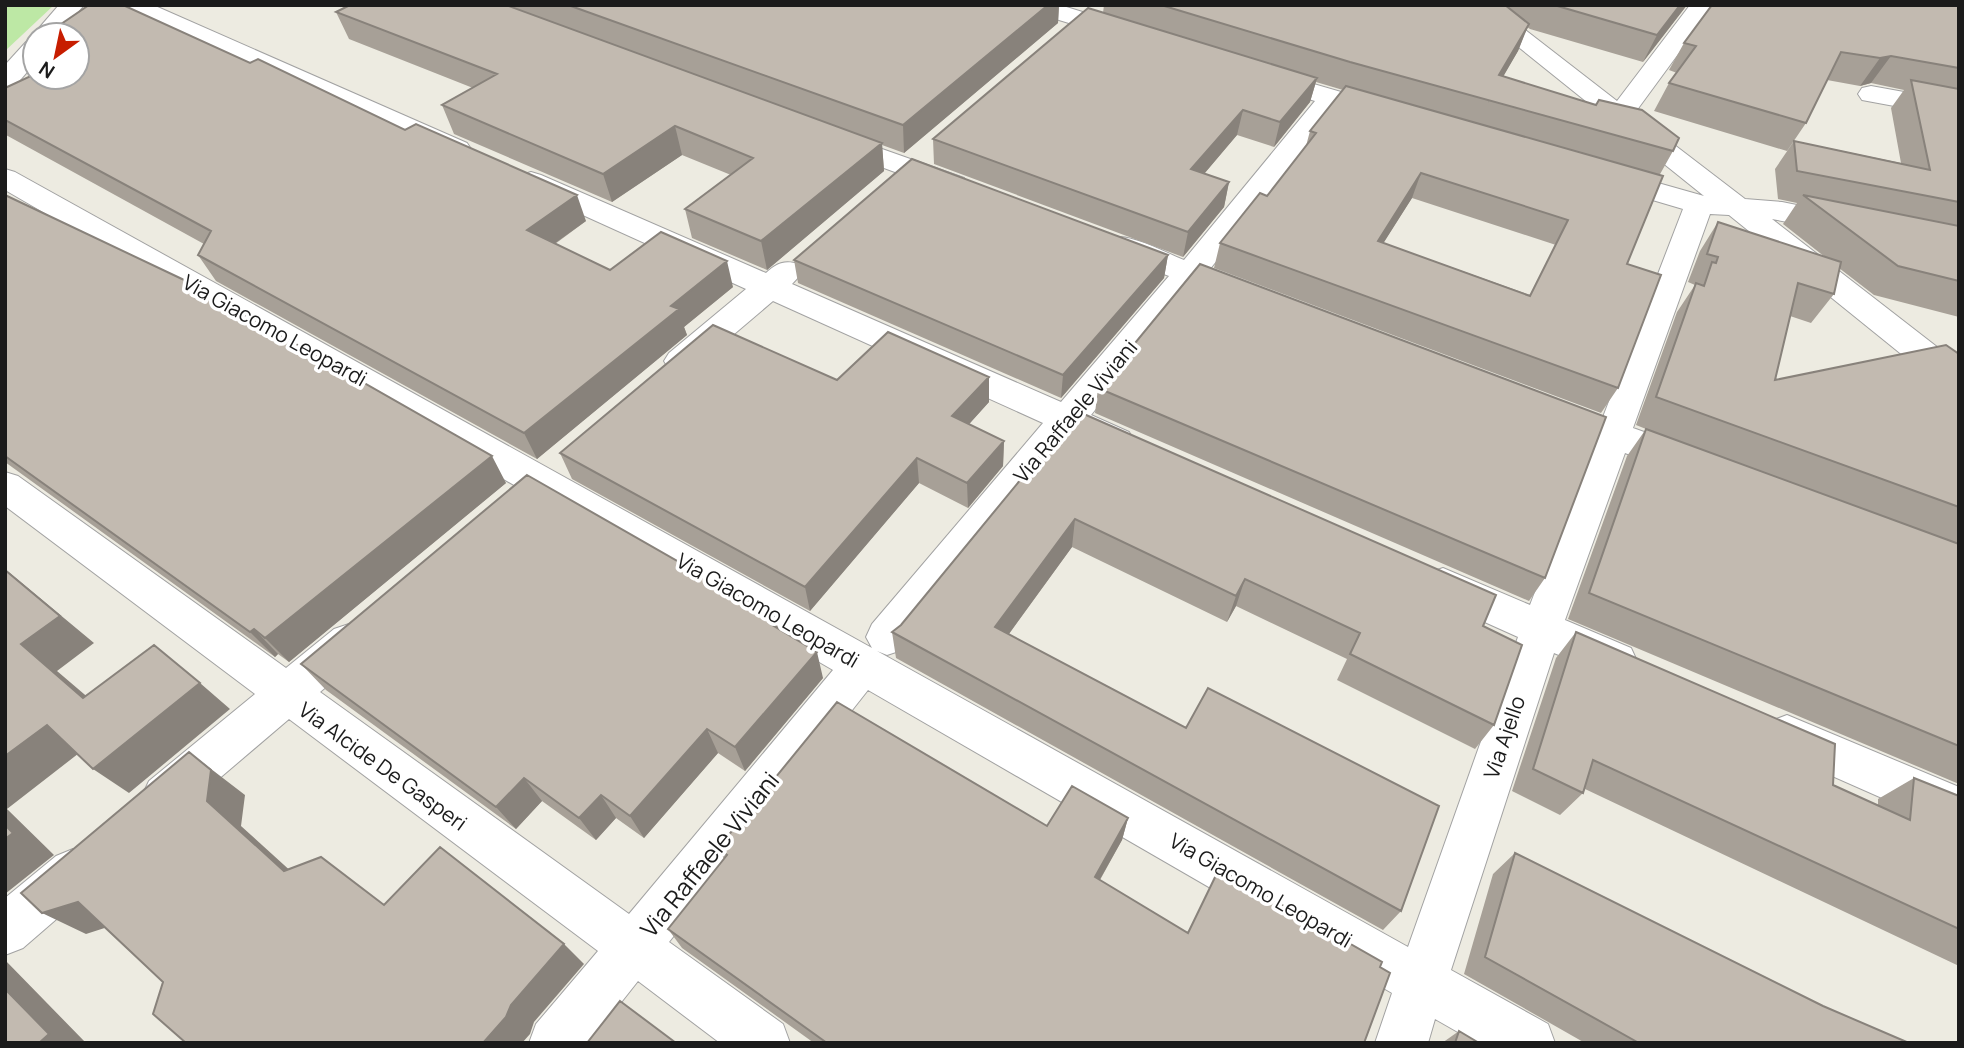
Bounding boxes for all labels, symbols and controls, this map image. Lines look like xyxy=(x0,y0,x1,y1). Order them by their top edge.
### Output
north arrow xyxy=(21,21,91,91)
text: N xyxy=(34,56,60,85)
street label: Via Giacomo Leopardi xyxy=(178,268,372,392)
street label: Via Raffaele Viviani xyxy=(1007,334,1143,488)
street label: Via Giacomo Leopardi xyxy=(671,546,865,674)
street label: Via Ajello xyxy=(1477,692,1531,782)
street label: Via Alcide De Gasperi xyxy=(293,695,473,837)
street label: Via Raffaele Viviani xyxy=(632,764,786,944)
street label: Via Giacomo Leopardi xyxy=(1164,826,1358,954)

